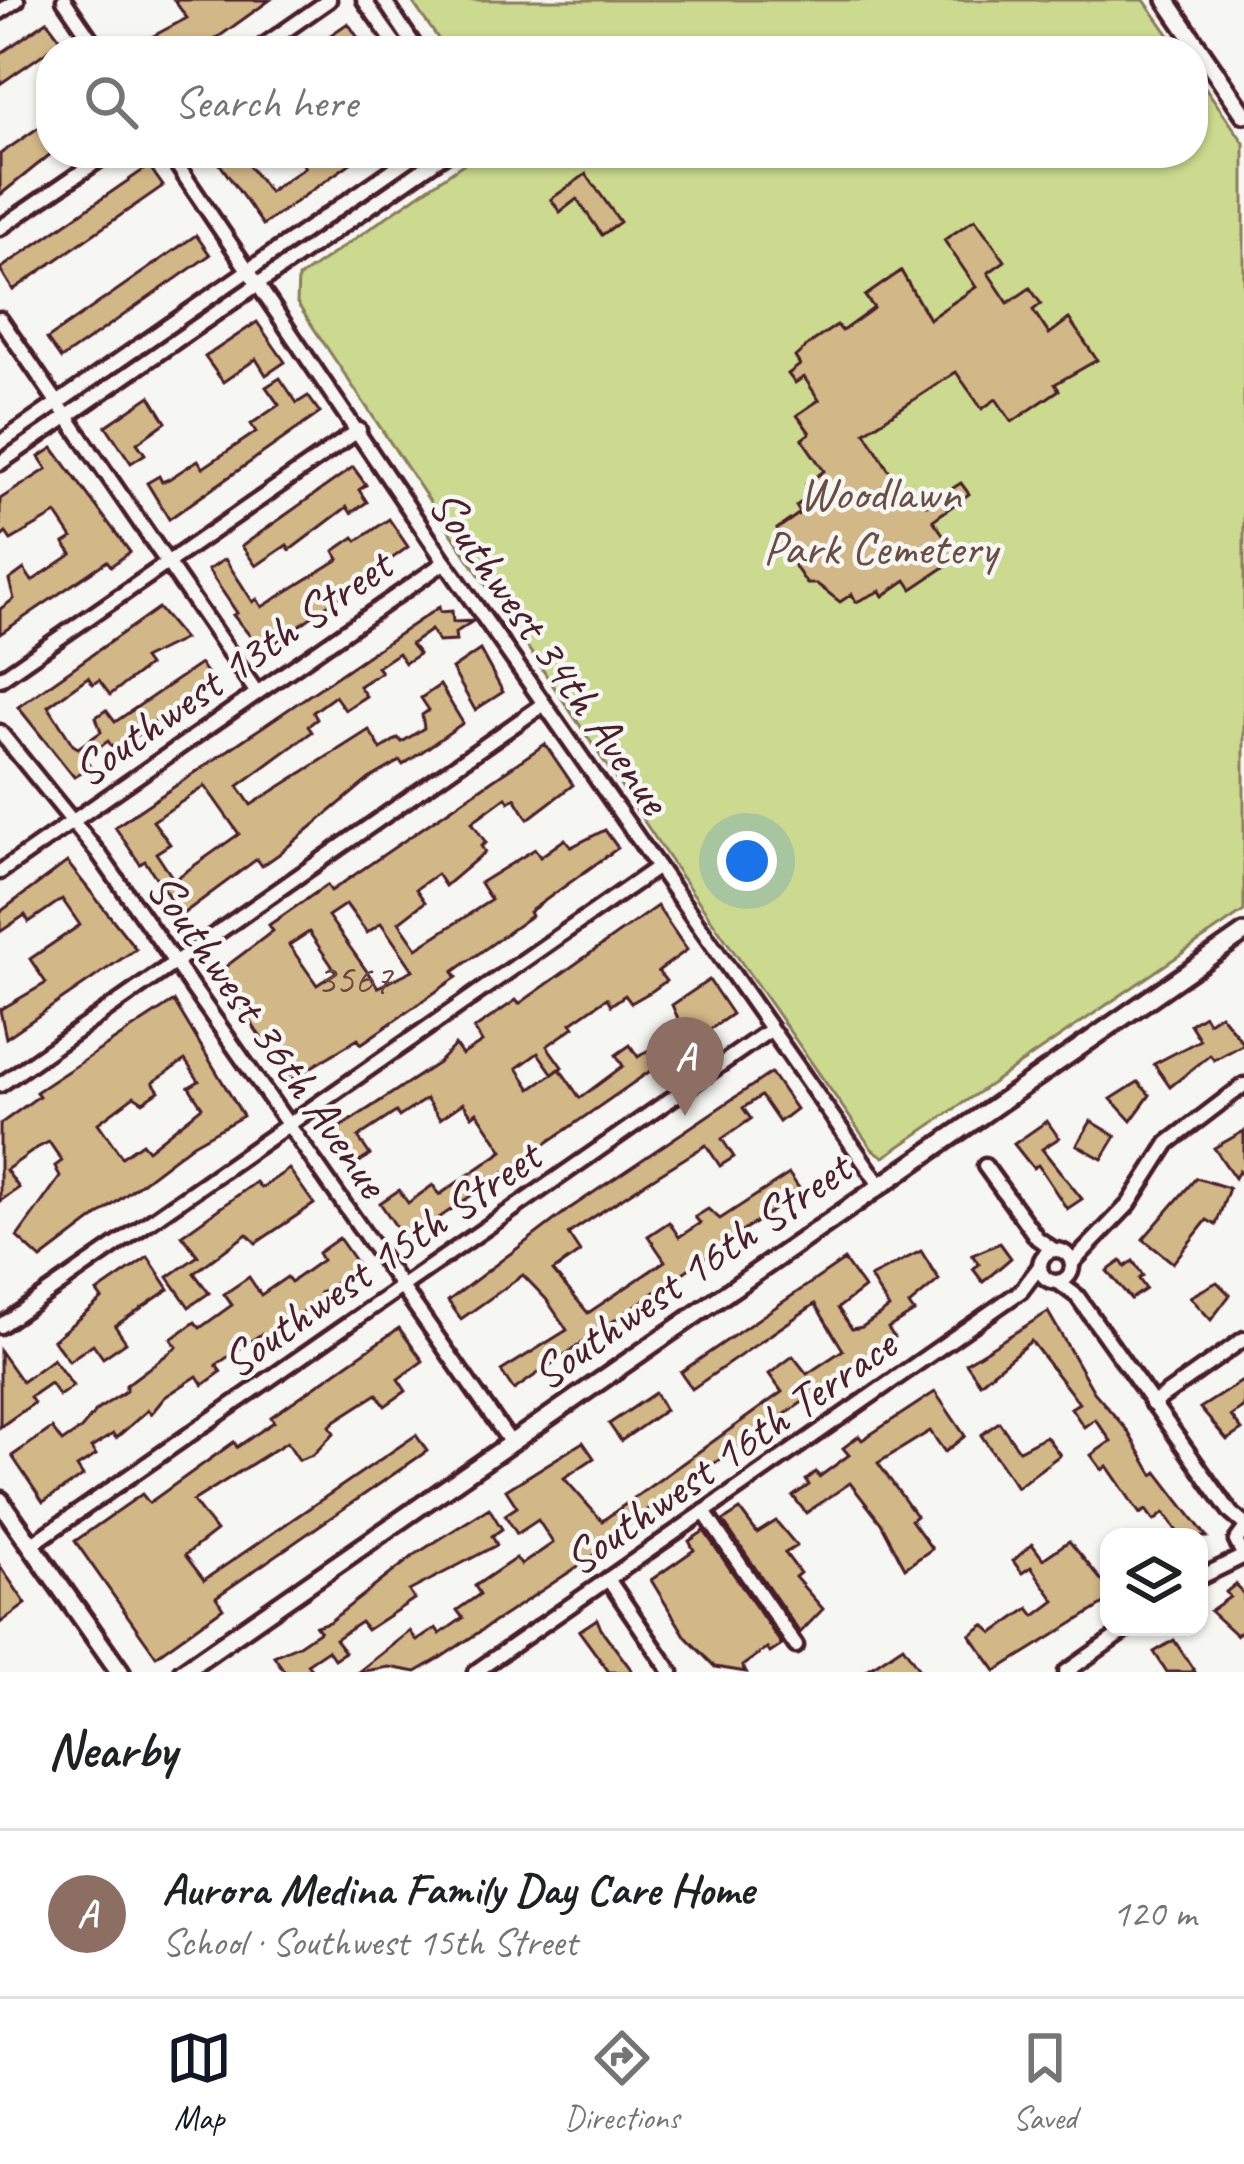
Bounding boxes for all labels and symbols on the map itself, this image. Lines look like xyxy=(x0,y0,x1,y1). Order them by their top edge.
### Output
park label: Woodlawn Park Cemetery xyxy=(763,463,1001,578)
street label: Southwest 34th Avenue xyxy=(416,478,686,828)
street label: Southwest 13th Street xyxy=(61,533,406,800)
your location xyxy=(717,831,777,891)
street label: Southwest 36th Avenue xyxy=(134,861,404,1211)
house number: 3567 xyxy=(316,953,394,1006)
pin: A xyxy=(646,1017,724,1116)
street label: Southwest 15th Street xyxy=(210,1124,555,1391)
street label: Southwest 16th Street xyxy=(520,1136,865,1403)
street label: Southwest 16th Terrace xyxy=(552,1313,910,1589)

